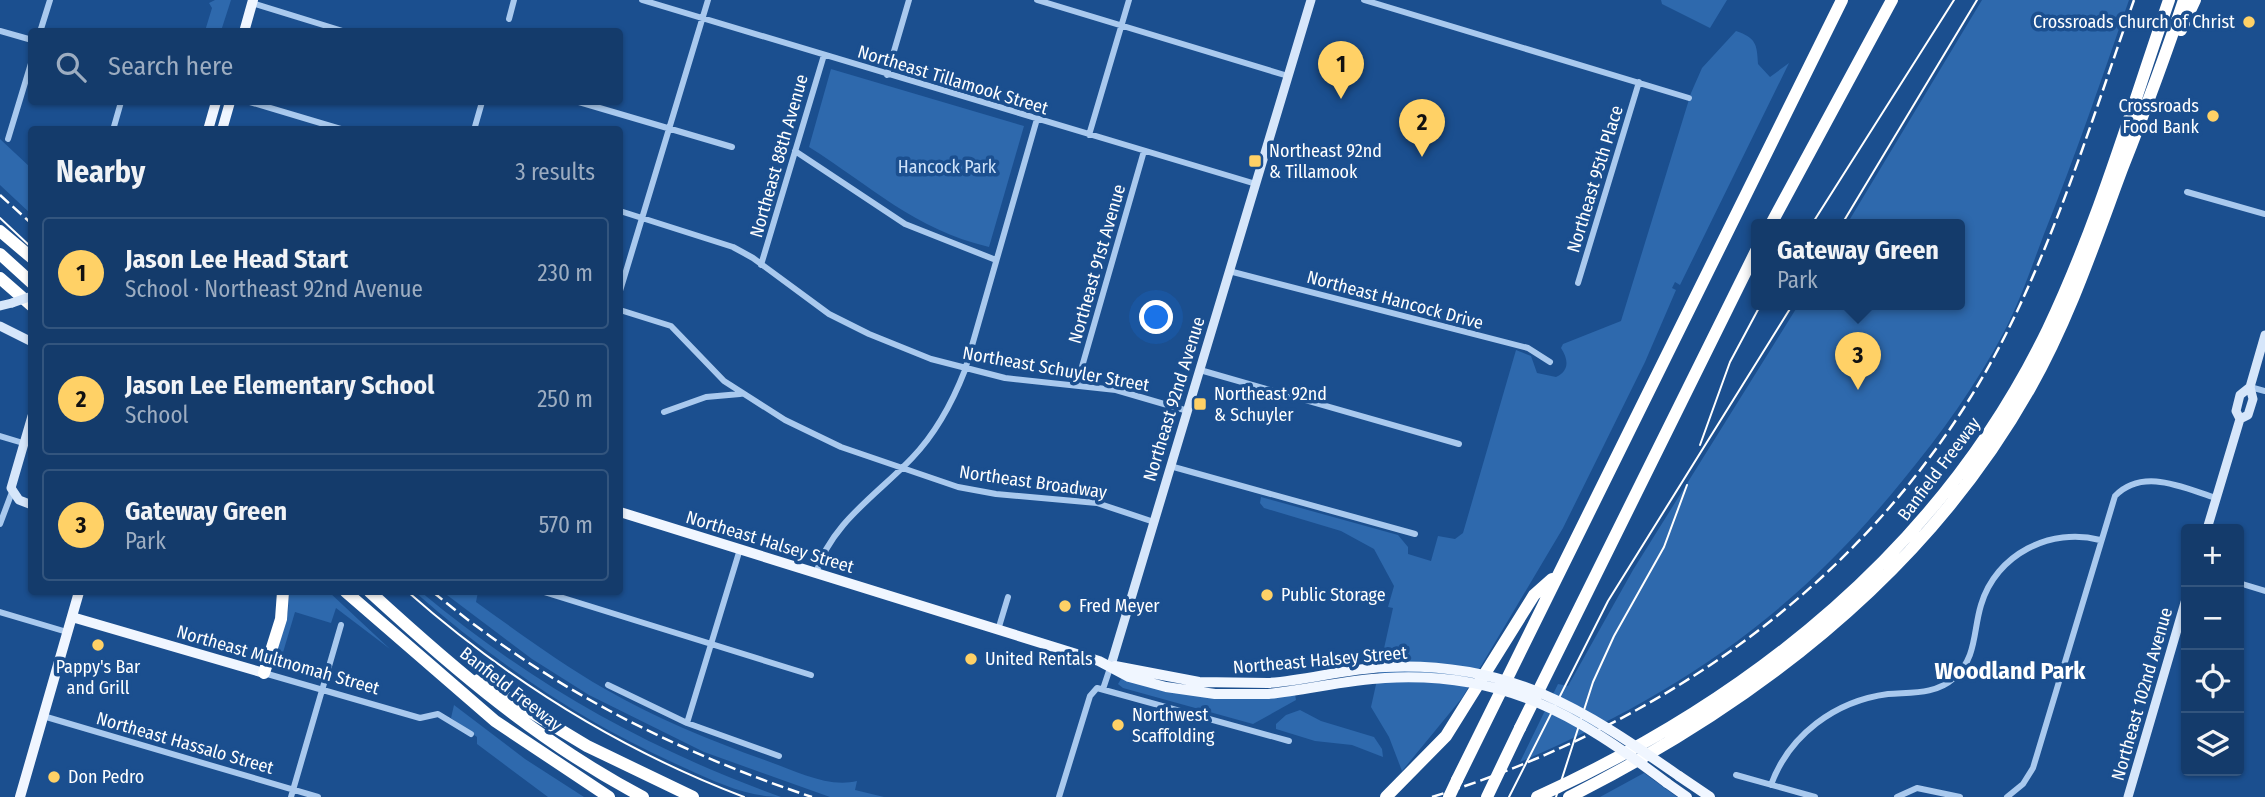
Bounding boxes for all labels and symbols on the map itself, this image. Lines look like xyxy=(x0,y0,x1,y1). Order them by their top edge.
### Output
place label: Crossroads Church of Christ xyxy=(2033,11,2235,33)
marker: Crossroads Church of Christ xyxy=(2241,14,2257,30)
street label: Northeast Tillamook Street xyxy=(855,41,1051,120)
pin: 1 xyxy=(1318,41,1364,99)
street label: Northeast 88th Avenue xyxy=(745,72,813,240)
place label: Crossroads Food Bank xyxy=(2118,95,2200,138)
pin: 2 xyxy=(1399,99,1445,157)
street label: Northeast 95th Place xyxy=(1562,103,1628,255)
marker: Crossroads Food Bank xyxy=(2205,108,2221,124)
place label: Northeast 92nd & Tillamook xyxy=(1269,140,1382,183)
marker: Northeast 92nd & Tillamook xyxy=(1247,153,1263,169)
park label: Hancock Park xyxy=(898,156,997,178)
street label: Northeast 91st Avenue xyxy=(1064,182,1130,346)
street label: Northeast Hancock Drive xyxy=(1304,266,1486,334)
your location xyxy=(1139,300,1173,334)
street label: Northeast 92nd Avenue xyxy=(1138,314,1210,484)
pin: 3 xyxy=(1835,332,1881,390)
street label: Northeast Schuyler Street xyxy=(961,342,1151,396)
place label: Northeast 92nd & Schuyler xyxy=(1214,383,1327,426)
marker: Northeast 92nd & Schuyler xyxy=(1192,396,1208,412)
street label: Banfield Freeway xyxy=(1893,413,1985,525)
street label: Northeast Broadway xyxy=(958,461,1108,503)
street label: Northeast Halsey Street xyxy=(683,506,857,578)
place label: Public Storage xyxy=(1281,584,1386,606)
marker: Public Storage xyxy=(1259,587,1275,603)
place label: Fred Meyer xyxy=(1079,595,1160,617)
marker: Fred Meyer xyxy=(1057,598,1073,614)
street label: Northeast 102nd Avenue xyxy=(2107,605,2177,783)
street label: Northeast Multnomah Street xyxy=(174,621,382,700)
marker: Pappy's Bar and Grill xyxy=(90,637,106,653)
street label: Northeast Halsey Street xyxy=(1232,641,1408,679)
street label: Banfield Freeway xyxy=(455,642,567,736)
place label: United Rentals xyxy=(985,648,1093,670)
marker: United Rentals xyxy=(963,651,979,667)
place label: Pappy's Bar and Grill xyxy=(56,656,141,699)
district label: Woodland Park xyxy=(1935,657,2086,685)
place label: Northwest Scaffolding xyxy=(1132,704,1215,747)
street label: Northeast Hassalo Street xyxy=(94,707,276,779)
marker: Northwest Scaffolding xyxy=(1110,717,1126,733)
place label: Don Pedro xyxy=(68,766,144,788)
marker: Don Pedro xyxy=(46,769,62,785)

